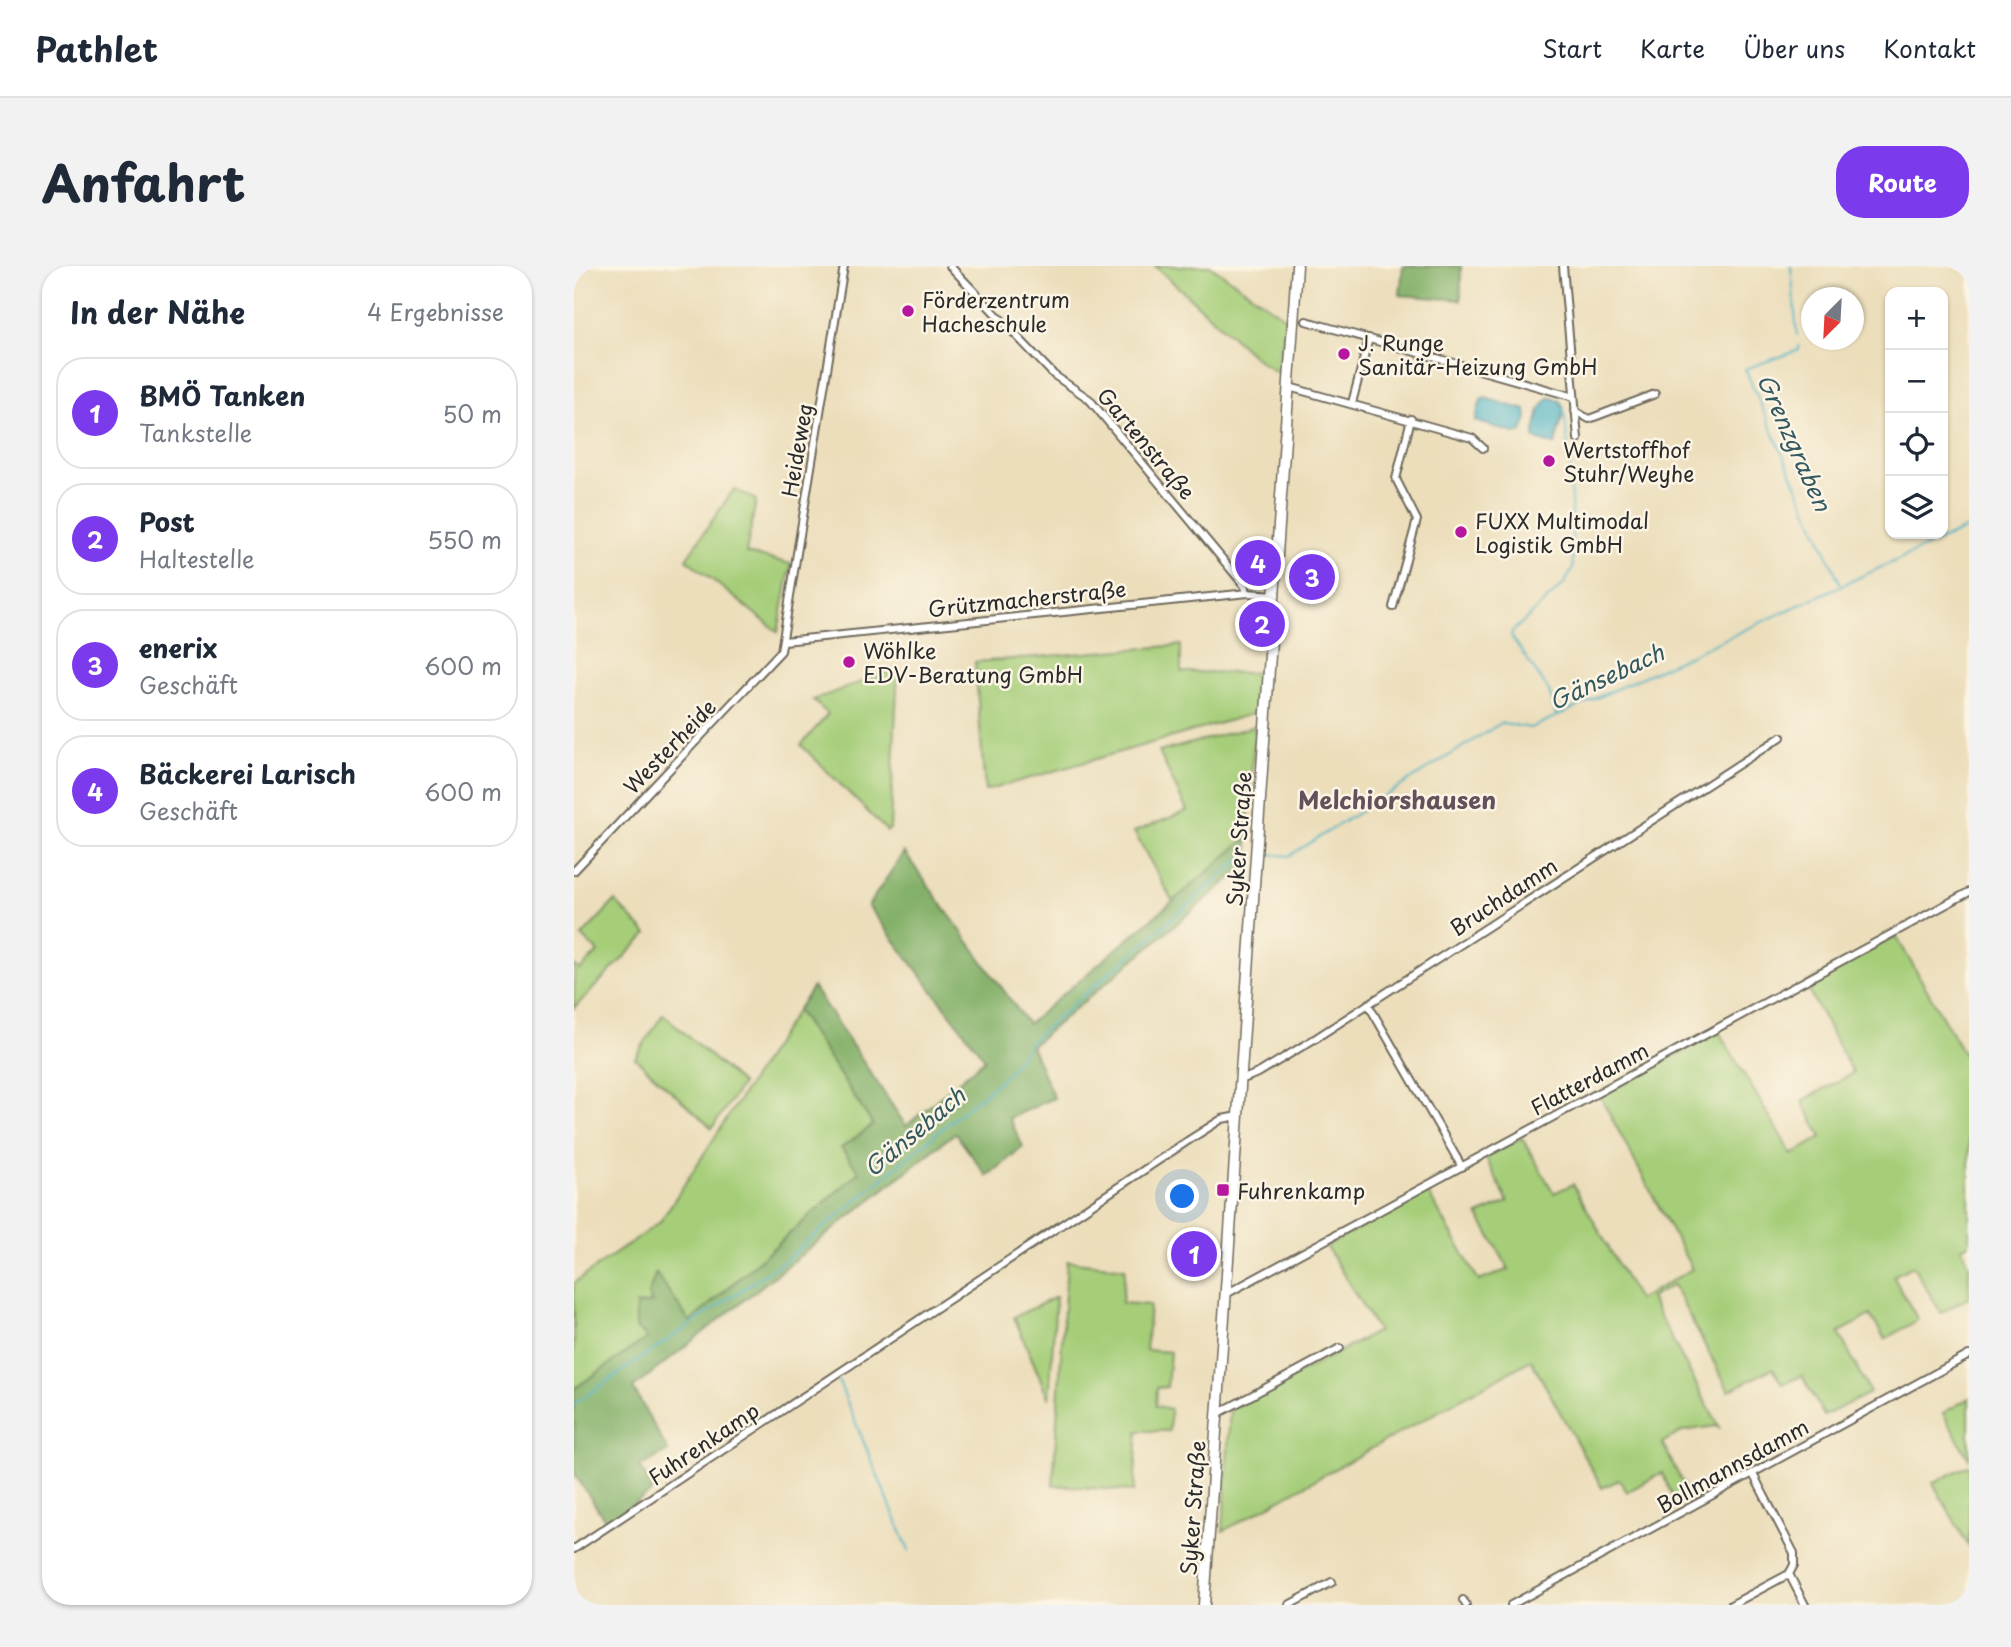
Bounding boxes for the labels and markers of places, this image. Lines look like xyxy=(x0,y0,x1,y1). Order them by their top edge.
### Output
place label: Förderzentrum Hacheschule xyxy=(922,283,1070,339)
marker: Förderzentrum Hacheschule xyxy=(900,303,916,319)
place label: J. Runge Sanitär-Heizung GmbH xyxy=(1358,326,1597,382)
marker: J. Runge Sanitär-Heizung GmbH xyxy=(1336,346,1352,362)
place label: Wertstoffhof Stuhr/Weyhe xyxy=(1563,433,1694,489)
marker: Wertstoffhof Stuhr/Weyhe xyxy=(1541,453,1557,469)
place label: FUXX Multimodal Logistik GmbH xyxy=(1475,504,1649,560)
marker: FUXX Multimodal Logistik GmbH xyxy=(1453,524,1469,540)
pin: 4 xyxy=(1235,537,1281,589)
pin: 3 xyxy=(1289,551,1335,603)
pin: 2 xyxy=(1239,598,1285,650)
place label: Wöhlke EDV-Beratung GmbH xyxy=(863,634,1083,690)
marker: Wöhlke EDV-Beratung GmbH xyxy=(841,654,857,670)
place label: Fuhrenkamp xyxy=(1237,1174,1365,1206)
marker: Fuhrenkamp xyxy=(1215,1182,1231,1198)
pin: 1 xyxy=(1171,1228,1217,1280)

